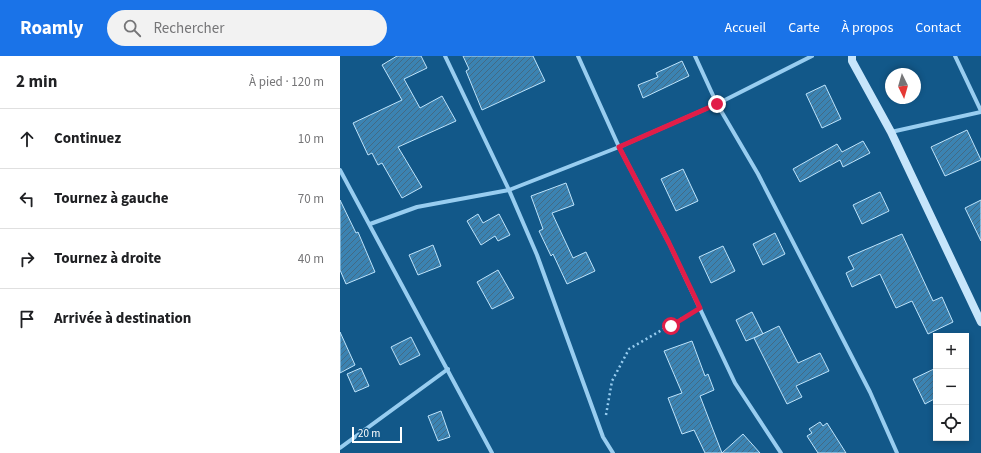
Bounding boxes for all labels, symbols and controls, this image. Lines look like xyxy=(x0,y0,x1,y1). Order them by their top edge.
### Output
search box xyxy=(107,10,387,46)
text: Roamly xyxy=(20,15,83,42)
icon: search xyxy=(121,17,143,39)
text: Rechercher xyxy=(153,18,224,39)
text: Accueil xyxy=(725,18,766,38)
text: Carte xyxy=(788,18,820,38)
text: À propos xyxy=(842,18,893,38)
text: Contact xyxy=(915,18,961,38)
north arrow xyxy=(885,68,921,104)
text: 2 min xyxy=(16,70,57,94)
text: À pied · 120 m xyxy=(249,73,324,91)
route end xyxy=(708,95,726,113)
icon: ahead xyxy=(16,128,38,150)
text: Continuez xyxy=(54,128,121,149)
text: 10 m xyxy=(298,130,324,148)
icon: left xyxy=(16,188,38,210)
text: Tournez à gauche xyxy=(54,188,169,209)
text: 70 m xyxy=(298,190,324,208)
icon: right xyxy=(16,248,38,270)
text: Tournez à droite xyxy=(54,248,161,269)
text: 40 m xyxy=(298,250,324,268)
icon: arrive xyxy=(16,308,38,330)
text: Arrivée à destination xyxy=(54,308,191,329)
route start xyxy=(662,317,680,335)
map controls xyxy=(933,333,969,441)
button: + xyxy=(933,333,969,369)
button: − xyxy=(933,369,969,405)
button: locate xyxy=(933,405,969,441)
scale bar xyxy=(352,425,402,444)
text: 20 m xyxy=(358,426,380,441)

